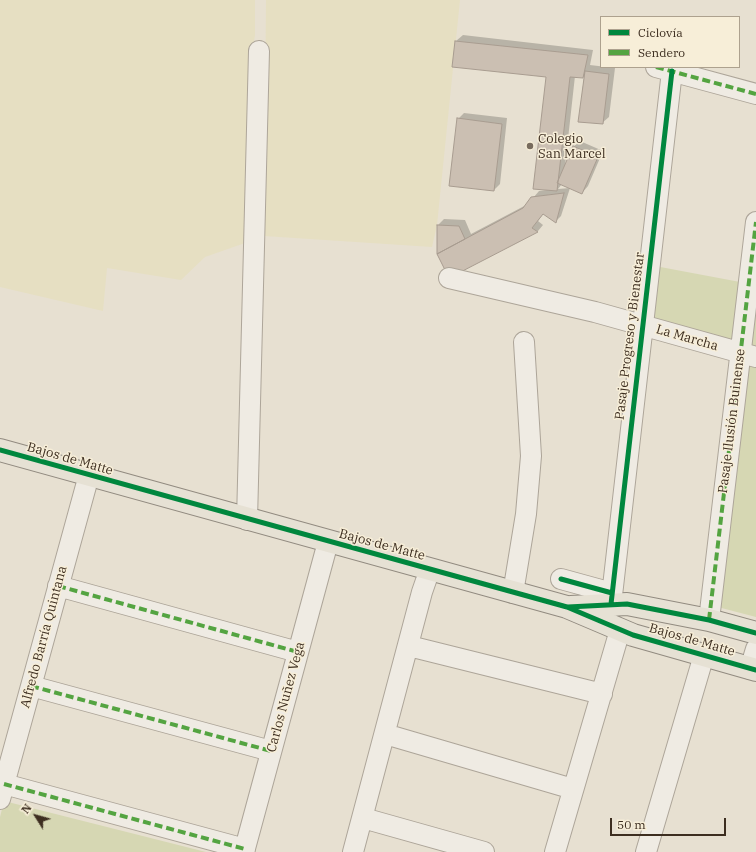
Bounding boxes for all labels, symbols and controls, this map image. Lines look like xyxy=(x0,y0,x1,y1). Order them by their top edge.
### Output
legend xyxy=(600,16,740,68)
text: Ciclovía xyxy=(638,25,683,40)
text: Sendero xyxy=(638,45,685,60)
place label: Colegio San Marcel xyxy=(538,131,606,162)
marker: Colegio San Marcel xyxy=(525,141,535,151)
street label: Pasaje Progreso y Bienestar xyxy=(612,251,648,421)
street label: La Marcha xyxy=(654,322,720,354)
street label: Pasaje Ilusión Buinense xyxy=(715,348,749,494)
street label: Bajos de Matte xyxy=(25,439,115,479)
street label: Bajos de Matte xyxy=(337,526,427,564)
street label: Alfredo Barría Quintana xyxy=(17,564,71,710)
street label: Bajos de Matte xyxy=(647,620,737,660)
street label: Carlos Nuñez Vega xyxy=(264,640,308,754)
north arrow xyxy=(16,796,56,836)
text: N xyxy=(18,801,35,816)
scale bar xyxy=(612,810,728,836)
text: 50 m xyxy=(617,817,646,832)

